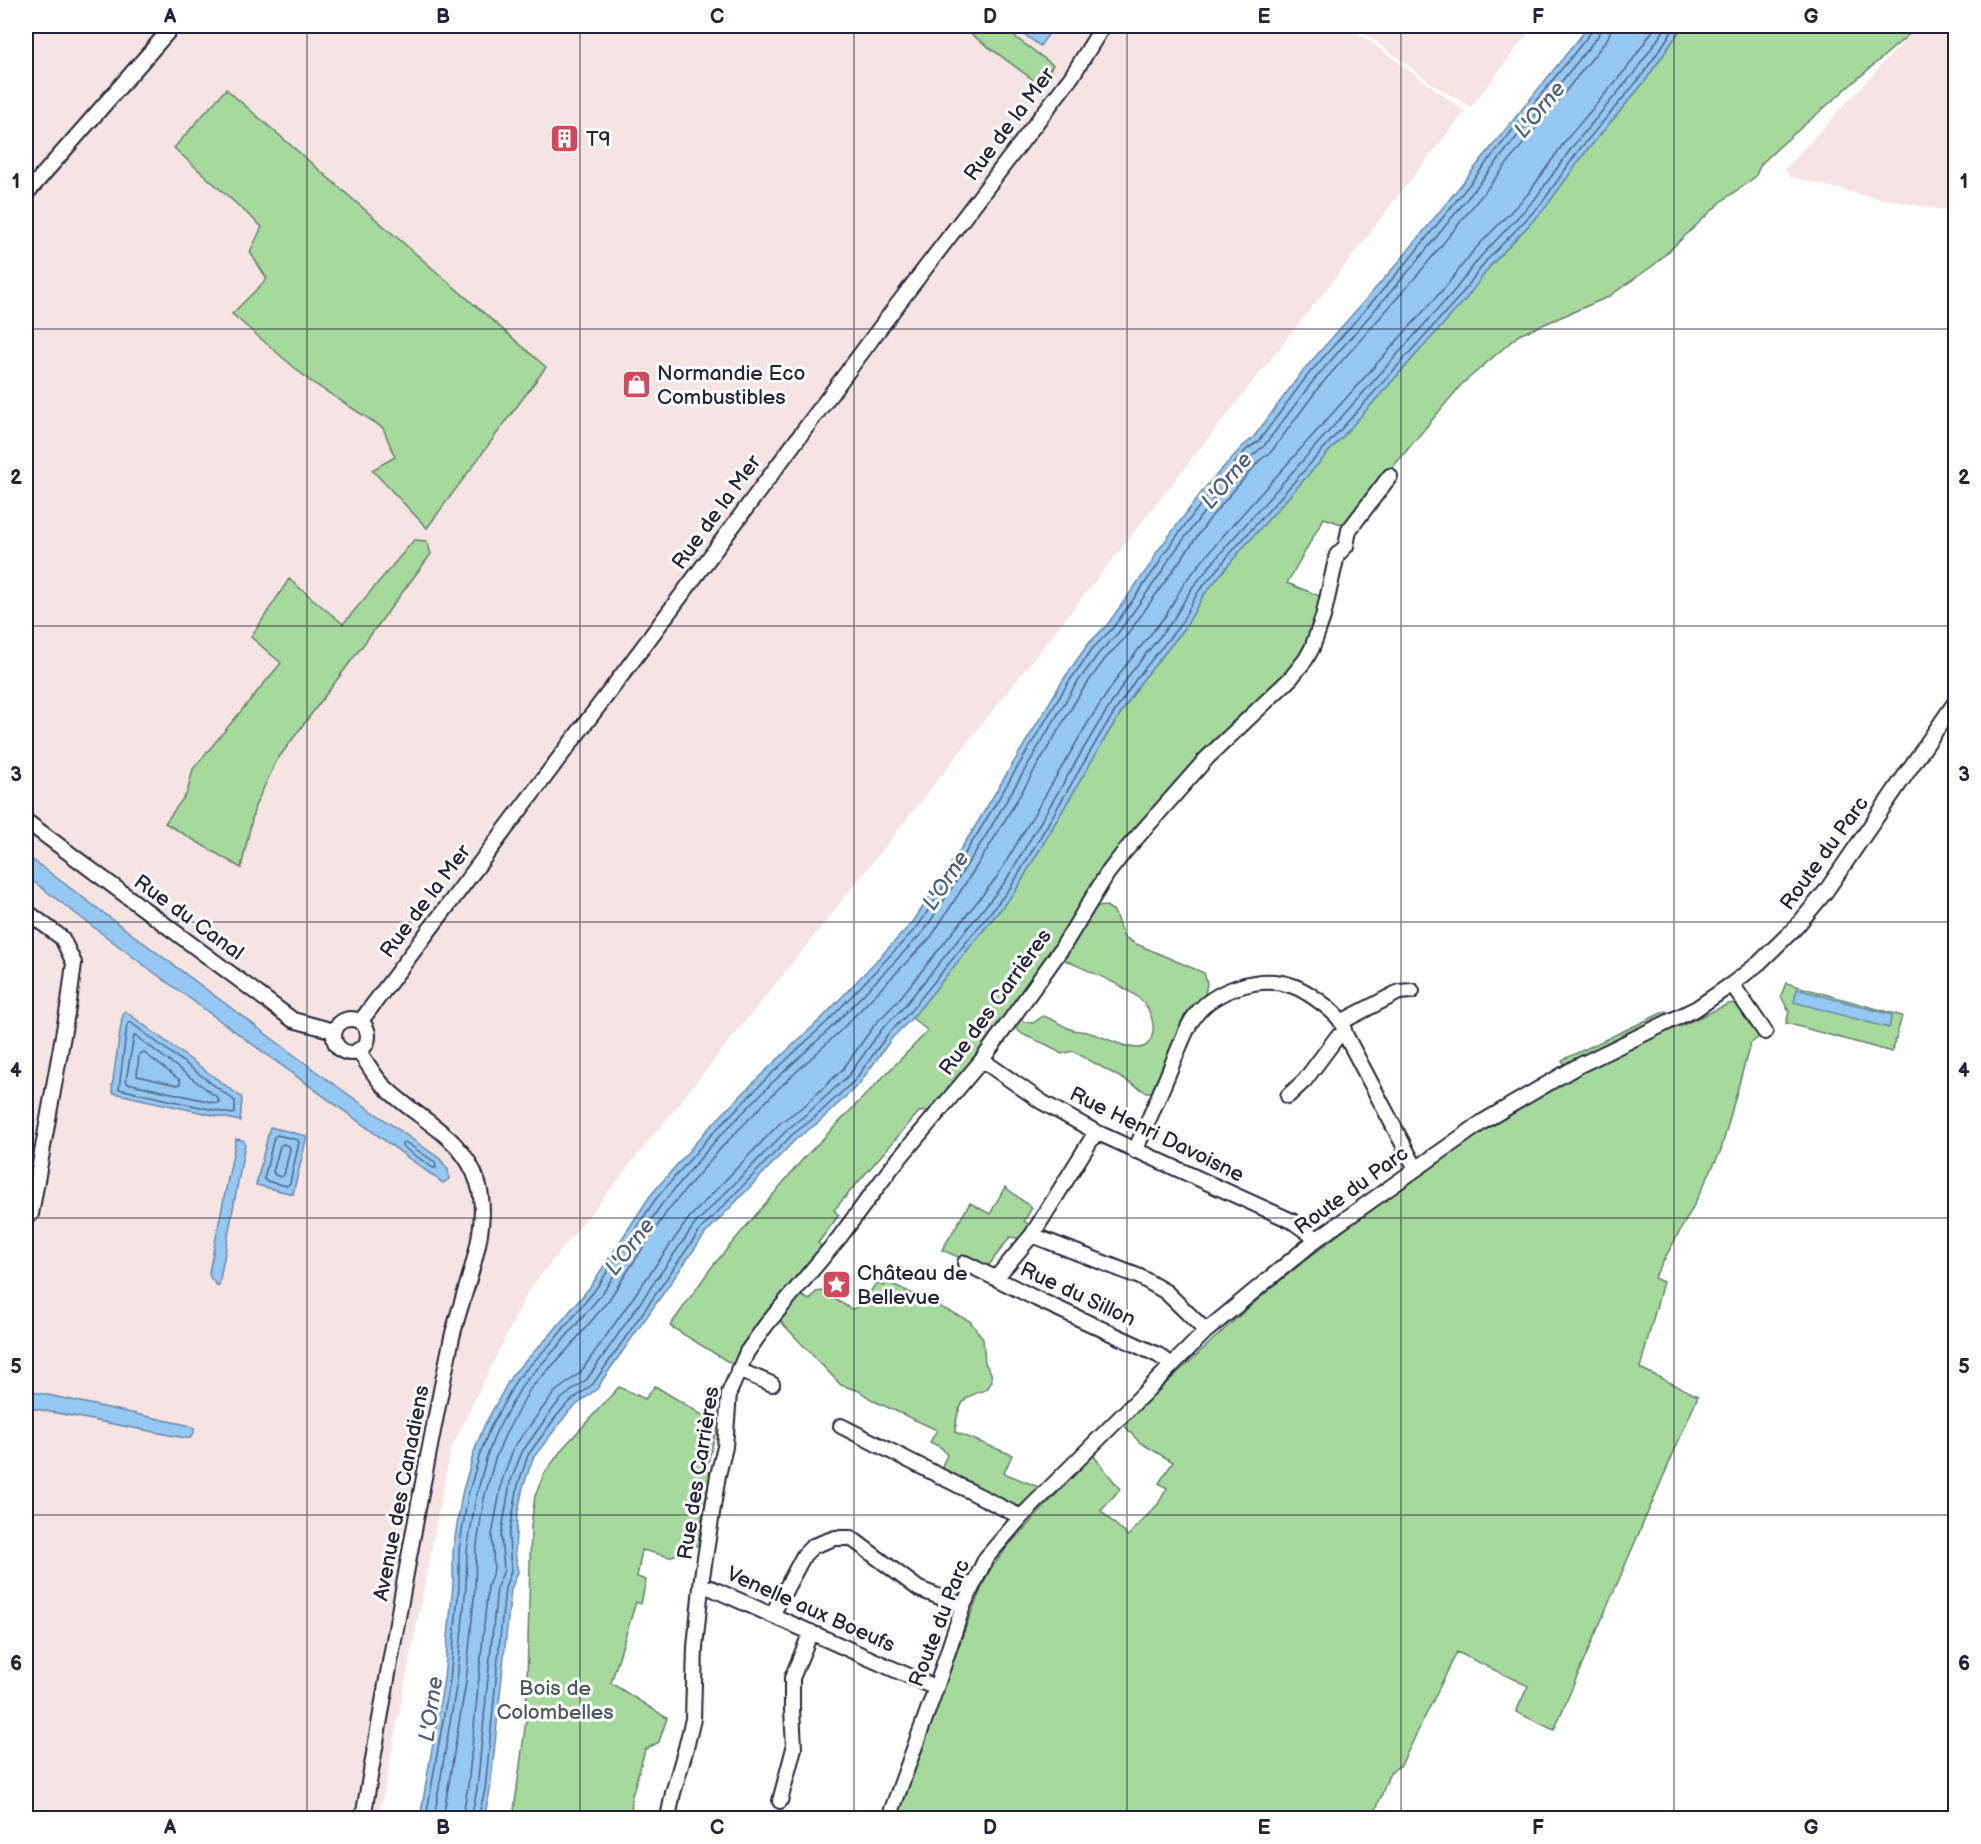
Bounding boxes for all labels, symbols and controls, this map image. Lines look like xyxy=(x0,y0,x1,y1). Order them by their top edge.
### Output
text: A xyxy=(163,5,177,29)
text: B xyxy=(436,5,450,29)
text: C xyxy=(710,5,724,29)
text: D xyxy=(983,5,997,29)
text: E xyxy=(1258,5,1271,29)
text: F xyxy=(1532,5,1544,29)
text: G xyxy=(1804,5,1819,29)
street label: Rue de la Mer xyxy=(959,62,1060,186)
water label: L'Orne xyxy=(1509,76,1572,144)
building icon: T9 xyxy=(549,123,581,155)
place label: T9 xyxy=(586,127,611,152)
text: 1 xyxy=(12,170,20,194)
text: 1 xyxy=(1960,170,1968,194)
place label: Normandie Eco Combustibles xyxy=(657,361,805,410)
shop icon: Normandie Eco Combustibles xyxy=(620,369,652,401)
water label: L'Orne xyxy=(1196,447,1259,515)
street label: Rue de la Mer xyxy=(667,450,766,574)
text: 2 xyxy=(10,466,22,490)
text: 2 xyxy=(1958,466,1970,490)
text: 3 xyxy=(10,763,22,787)
text: 3 xyxy=(1958,763,1970,787)
street label: Route du Parc xyxy=(1775,792,1874,915)
street label: Rue de la Mer xyxy=(375,839,476,963)
water label: L'Orne xyxy=(917,846,976,916)
street label: Rue du Canal xyxy=(129,869,248,966)
street label: Rue des Carrières xyxy=(934,924,1057,1080)
text: 4 xyxy=(10,1059,22,1083)
text: 4 xyxy=(1958,1059,1970,1083)
street label: Rue Henri Davoisne xyxy=(1066,1081,1248,1188)
street label: Route du Parc xyxy=(1290,1141,1413,1240)
water label: L'Orne xyxy=(599,1213,661,1281)
street label: Rue du Sillon xyxy=(1016,1257,1139,1332)
place label: Château de Bellevue xyxy=(857,1261,967,1310)
place icon: Château de Bellevue xyxy=(820,1269,852,1301)
text: 5 xyxy=(10,1355,22,1379)
text: 5 xyxy=(1958,1355,1970,1379)
street label: Avenue des Canadiens xyxy=(368,1383,435,1603)
street label: Rue des Carrières xyxy=(672,1385,725,1561)
street label: Route du Parc xyxy=(904,1556,975,1690)
street label: Venelle aux Boeufs xyxy=(723,1561,899,1658)
text: 6 xyxy=(10,1652,22,1676)
text: 6 xyxy=(1958,1652,1970,1676)
water label: L'Orne xyxy=(414,1675,449,1744)
park label: Bois de Colombelles xyxy=(496,1676,614,1725)
text: A xyxy=(163,1816,177,1840)
text: B xyxy=(436,1816,450,1840)
text: C xyxy=(710,1816,724,1840)
text: D xyxy=(983,1816,997,1840)
text: E xyxy=(1258,1816,1271,1840)
text: F xyxy=(1532,1816,1544,1840)
text: G xyxy=(1804,1816,1819,1840)

